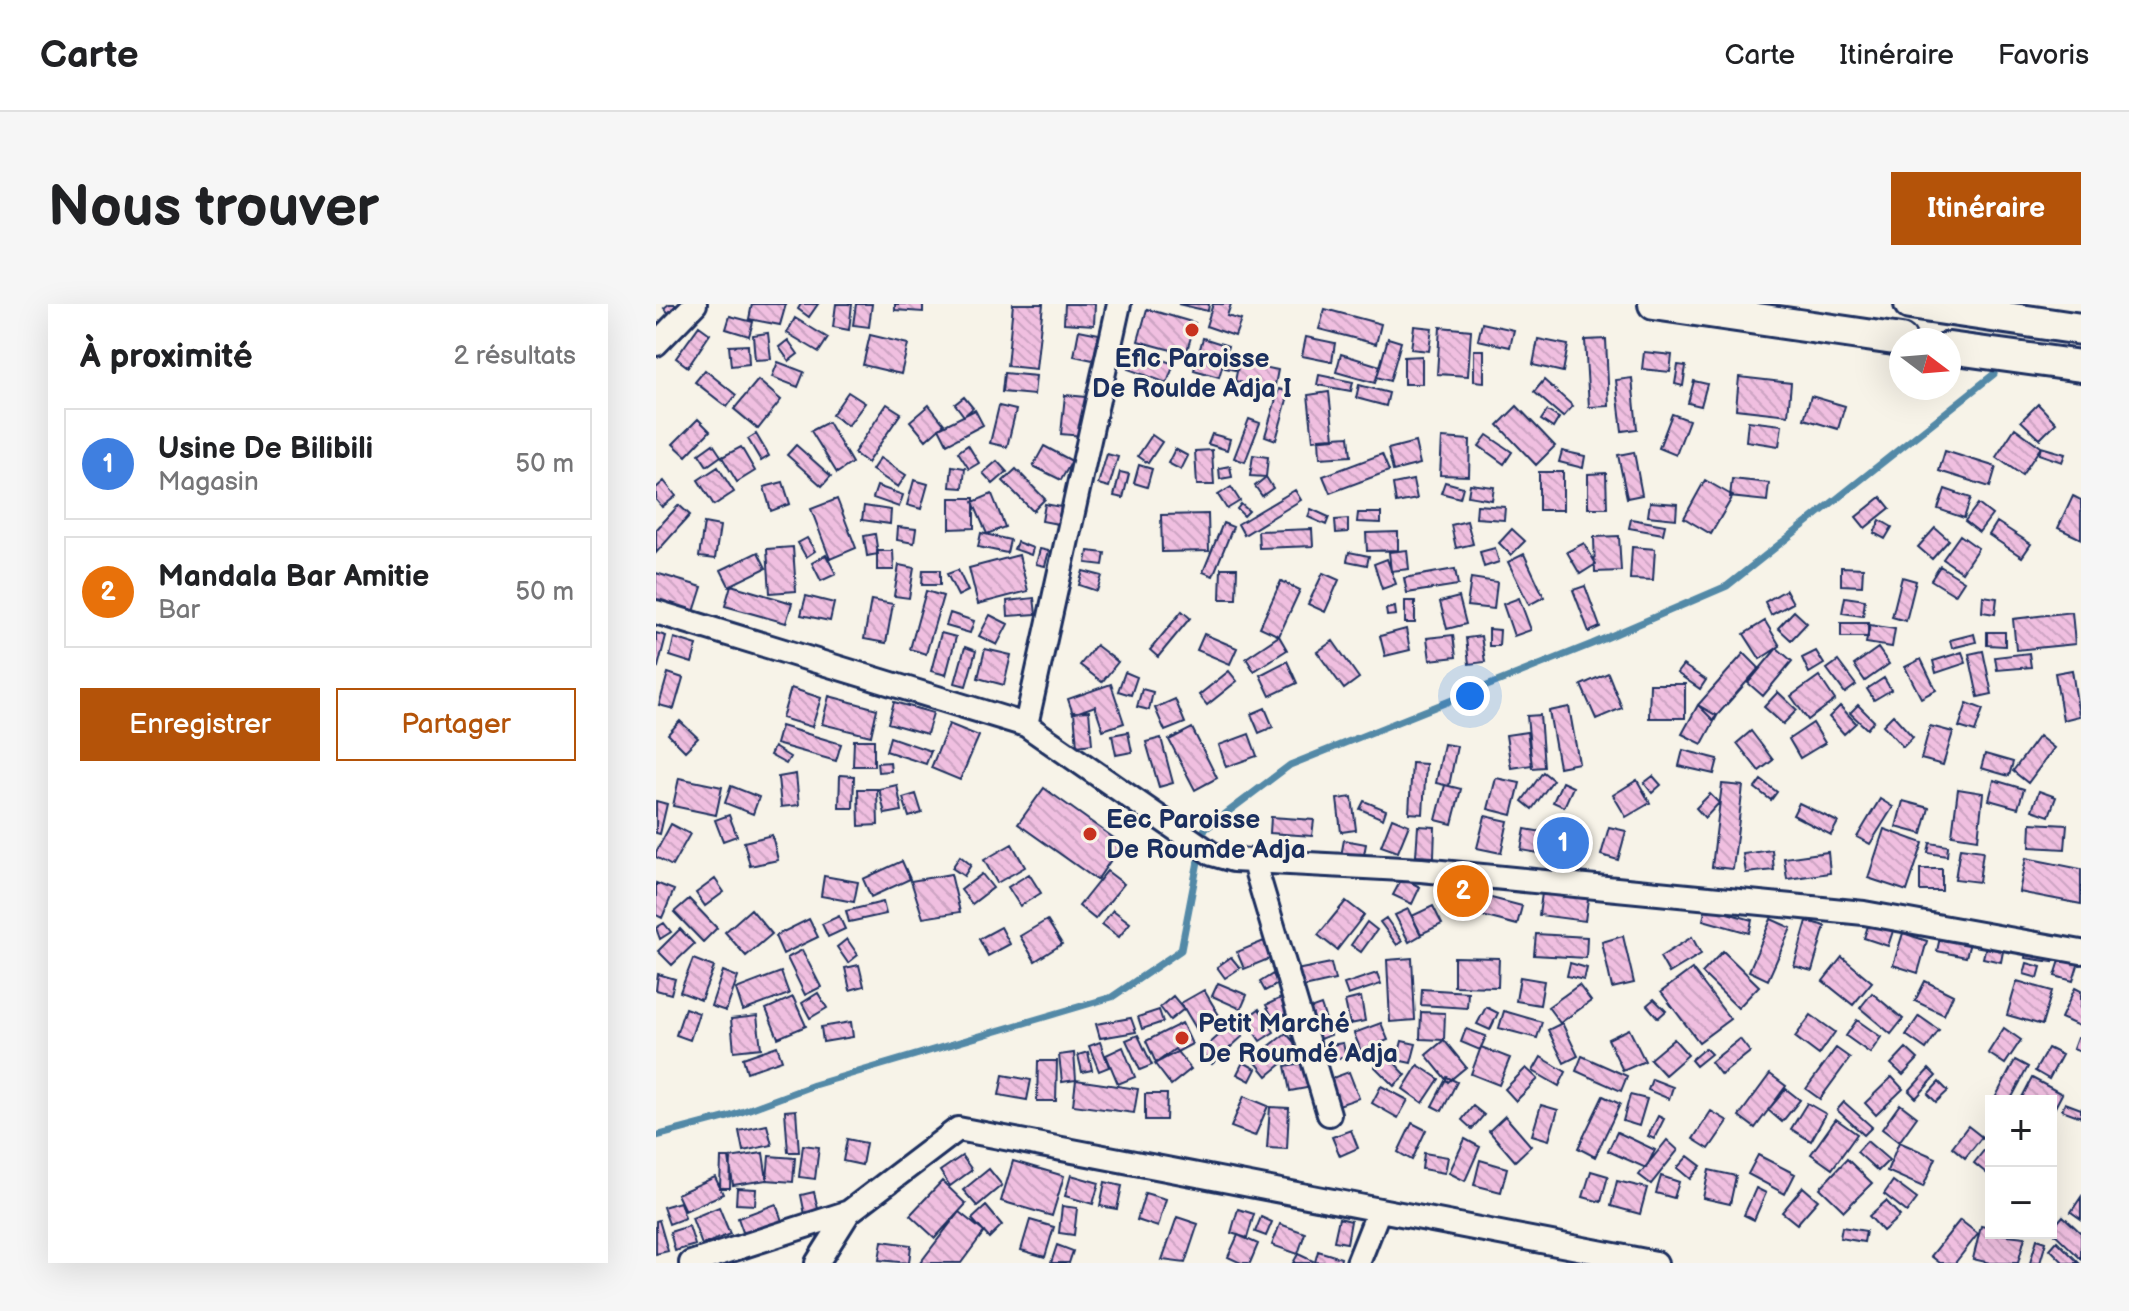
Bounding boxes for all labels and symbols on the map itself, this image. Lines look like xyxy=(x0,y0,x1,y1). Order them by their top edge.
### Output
marker: Eflc Paroisse De Roulde Adja I xyxy=(1183,321,1201,339)
north arrow xyxy=(1889,328,1961,400)
place label: Eflc Paroisse De Roulde Adja I xyxy=(1092,344,1292,405)
your location xyxy=(1450,676,1490,716)
place label: Eec Paroisse De Roumde Adja xyxy=(1106,805,1306,866)
pin: 1 xyxy=(1537,813,1589,873)
marker: Eec Paroisse De Roumde Adja xyxy=(1081,825,1099,843)
pin: 2 xyxy=(1437,861,1489,921)
place label: Petit Marché De Roumdé Adja xyxy=(1198,1009,1398,1070)
marker: Petit Marché De Roumdé Adja xyxy=(1173,1029,1191,1047)

